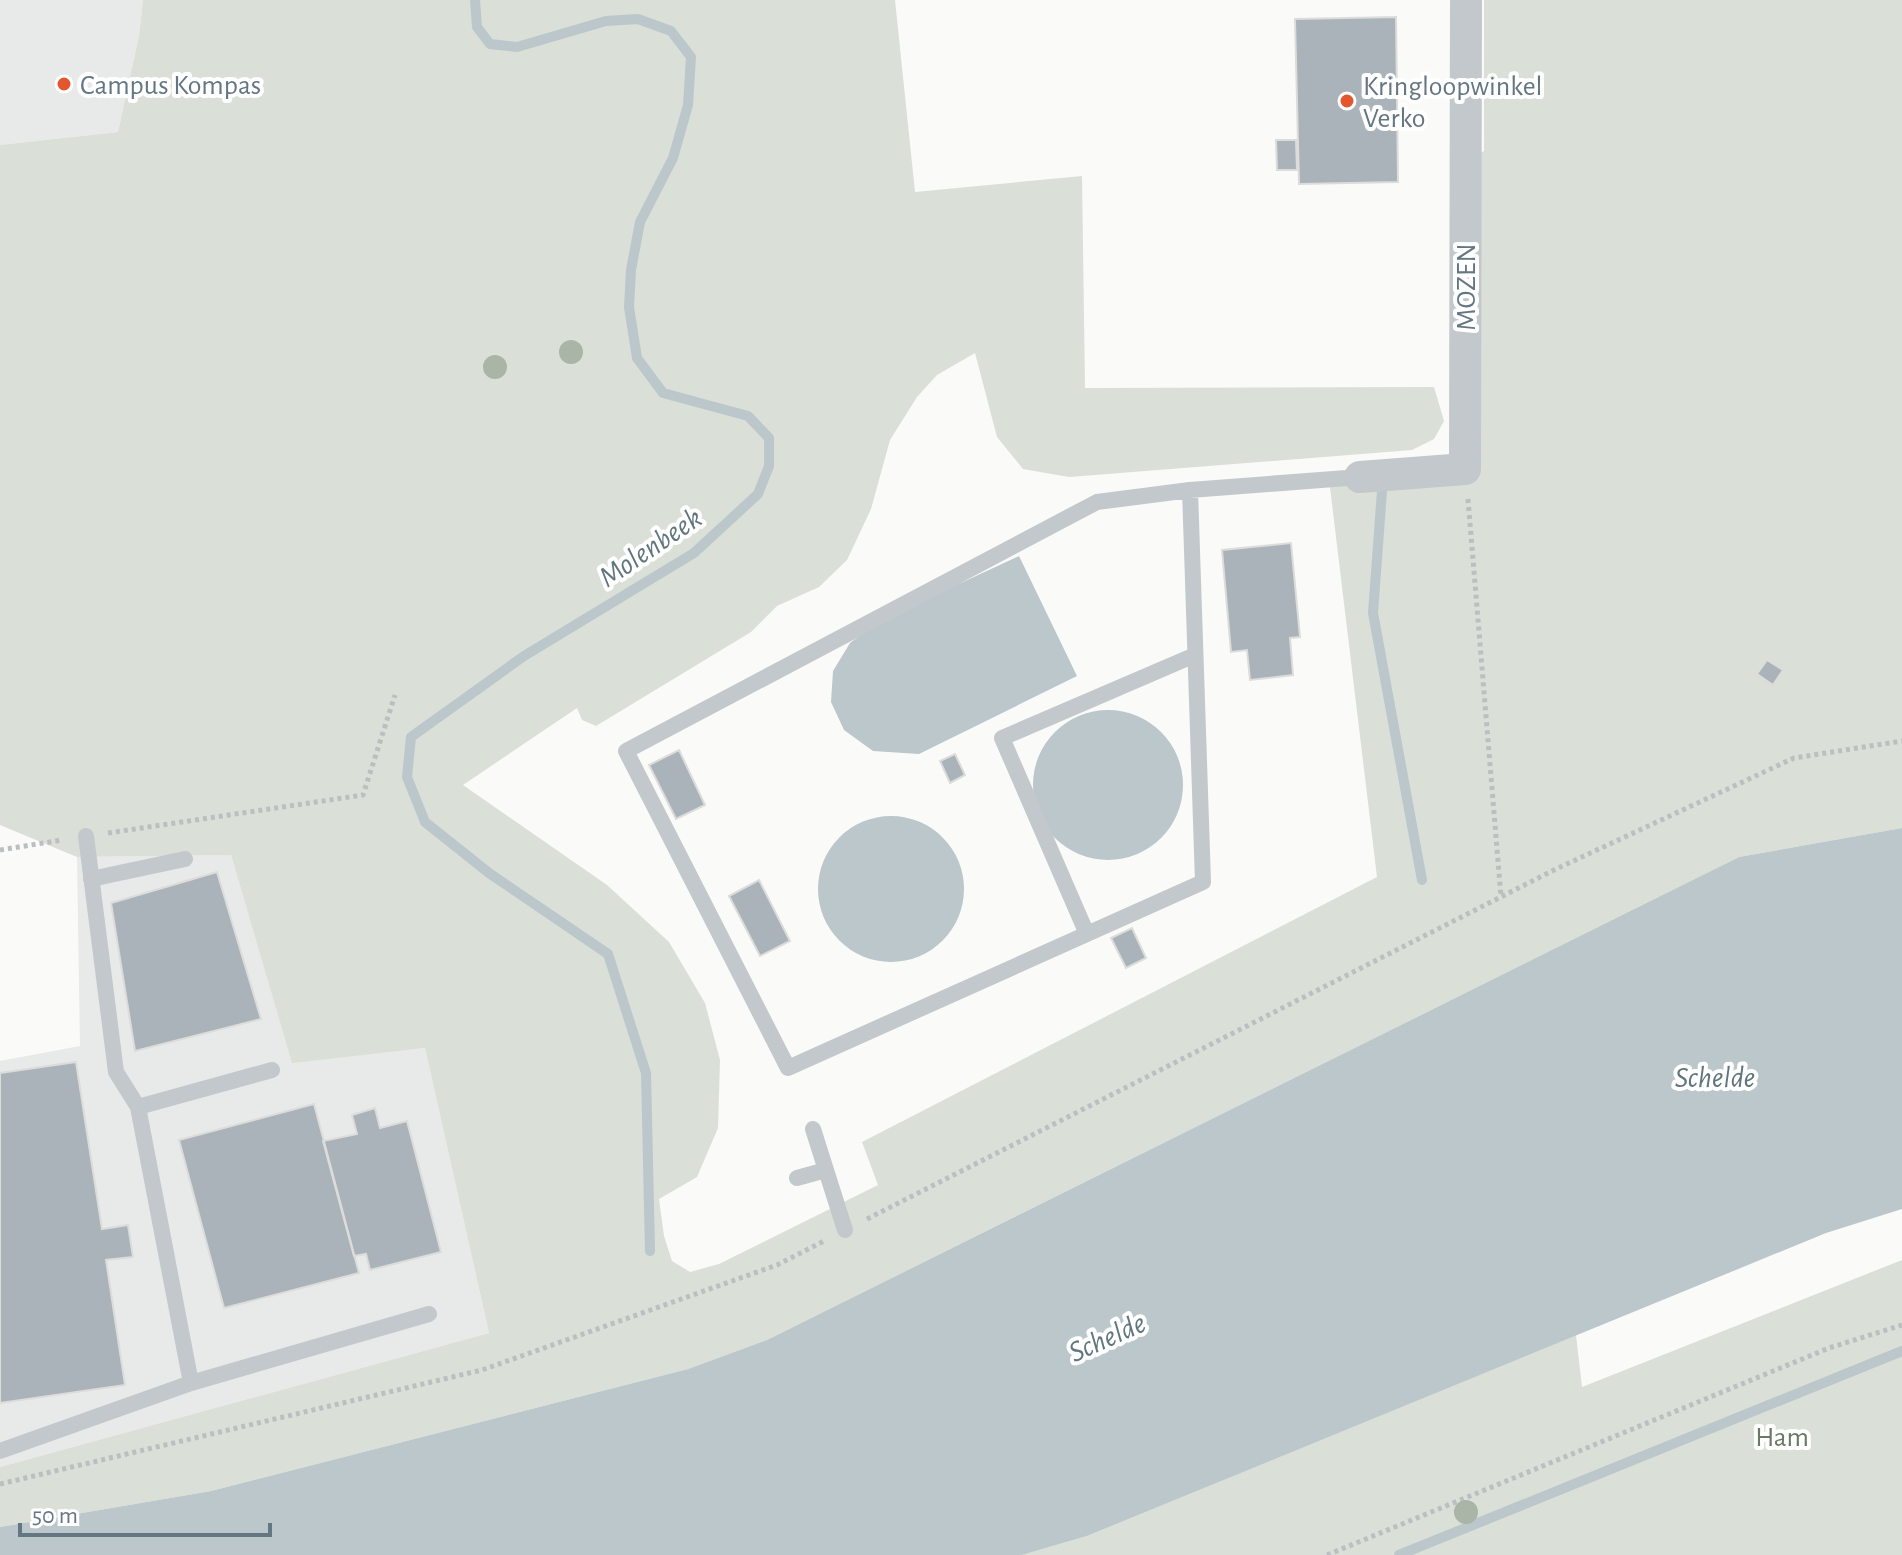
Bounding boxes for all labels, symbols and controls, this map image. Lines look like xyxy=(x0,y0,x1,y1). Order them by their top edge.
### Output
place label: Campus Kompas xyxy=(80,72,261,100)
place label: Kringloopwinkel Verko xyxy=(1363,73,1542,133)
marker: Campus Kompas xyxy=(55,75,73,93)
marker: Kringloopwinkel Verko xyxy=(1338,92,1356,110)
street label: MOZEN xyxy=(1453,243,1481,331)
water label: Molenbeek xyxy=(594,503,707,593)
water label: Schelde xyxy=(1675,1063,1755,1093)
water label: Schelde xyxy=(1065,1308,1150,1368)
park label: Ham xyxy=(1755,1424,1809,1452)
scale bar xyxy=(20,1487,270,1537)
text: 50 m xyxy=(32,1504,78,1528)

